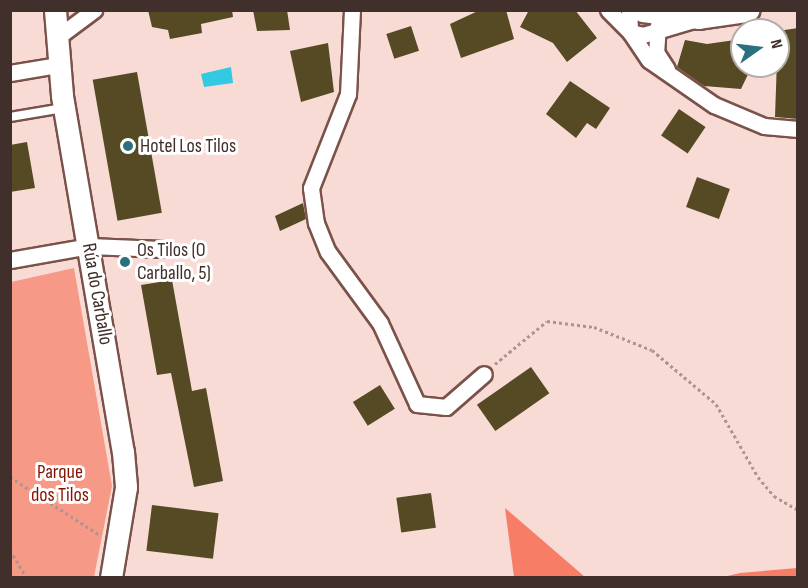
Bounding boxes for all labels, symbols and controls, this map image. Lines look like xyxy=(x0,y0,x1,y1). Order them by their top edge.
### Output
north arrow xyxy=(730,18,790,78)
text: N xyxy=(766,38,786,50)
place label: Hotel Los Tilos xyxy=(140,134,236,158)
marker: Hotel Los Tilos xyxy=(121,139,135,153)
place label: Os Tilos (O Carballo, 5) xyxy=(137,238,211,285)
street label: Rúa do Carballo xyxy=(76,241,118,347)
marker: Os Tilos (O Carballo, 5) xyxy=(118,255,132,269)
park label: Parque dos Tilos xyxy=(31,460,89,507)

